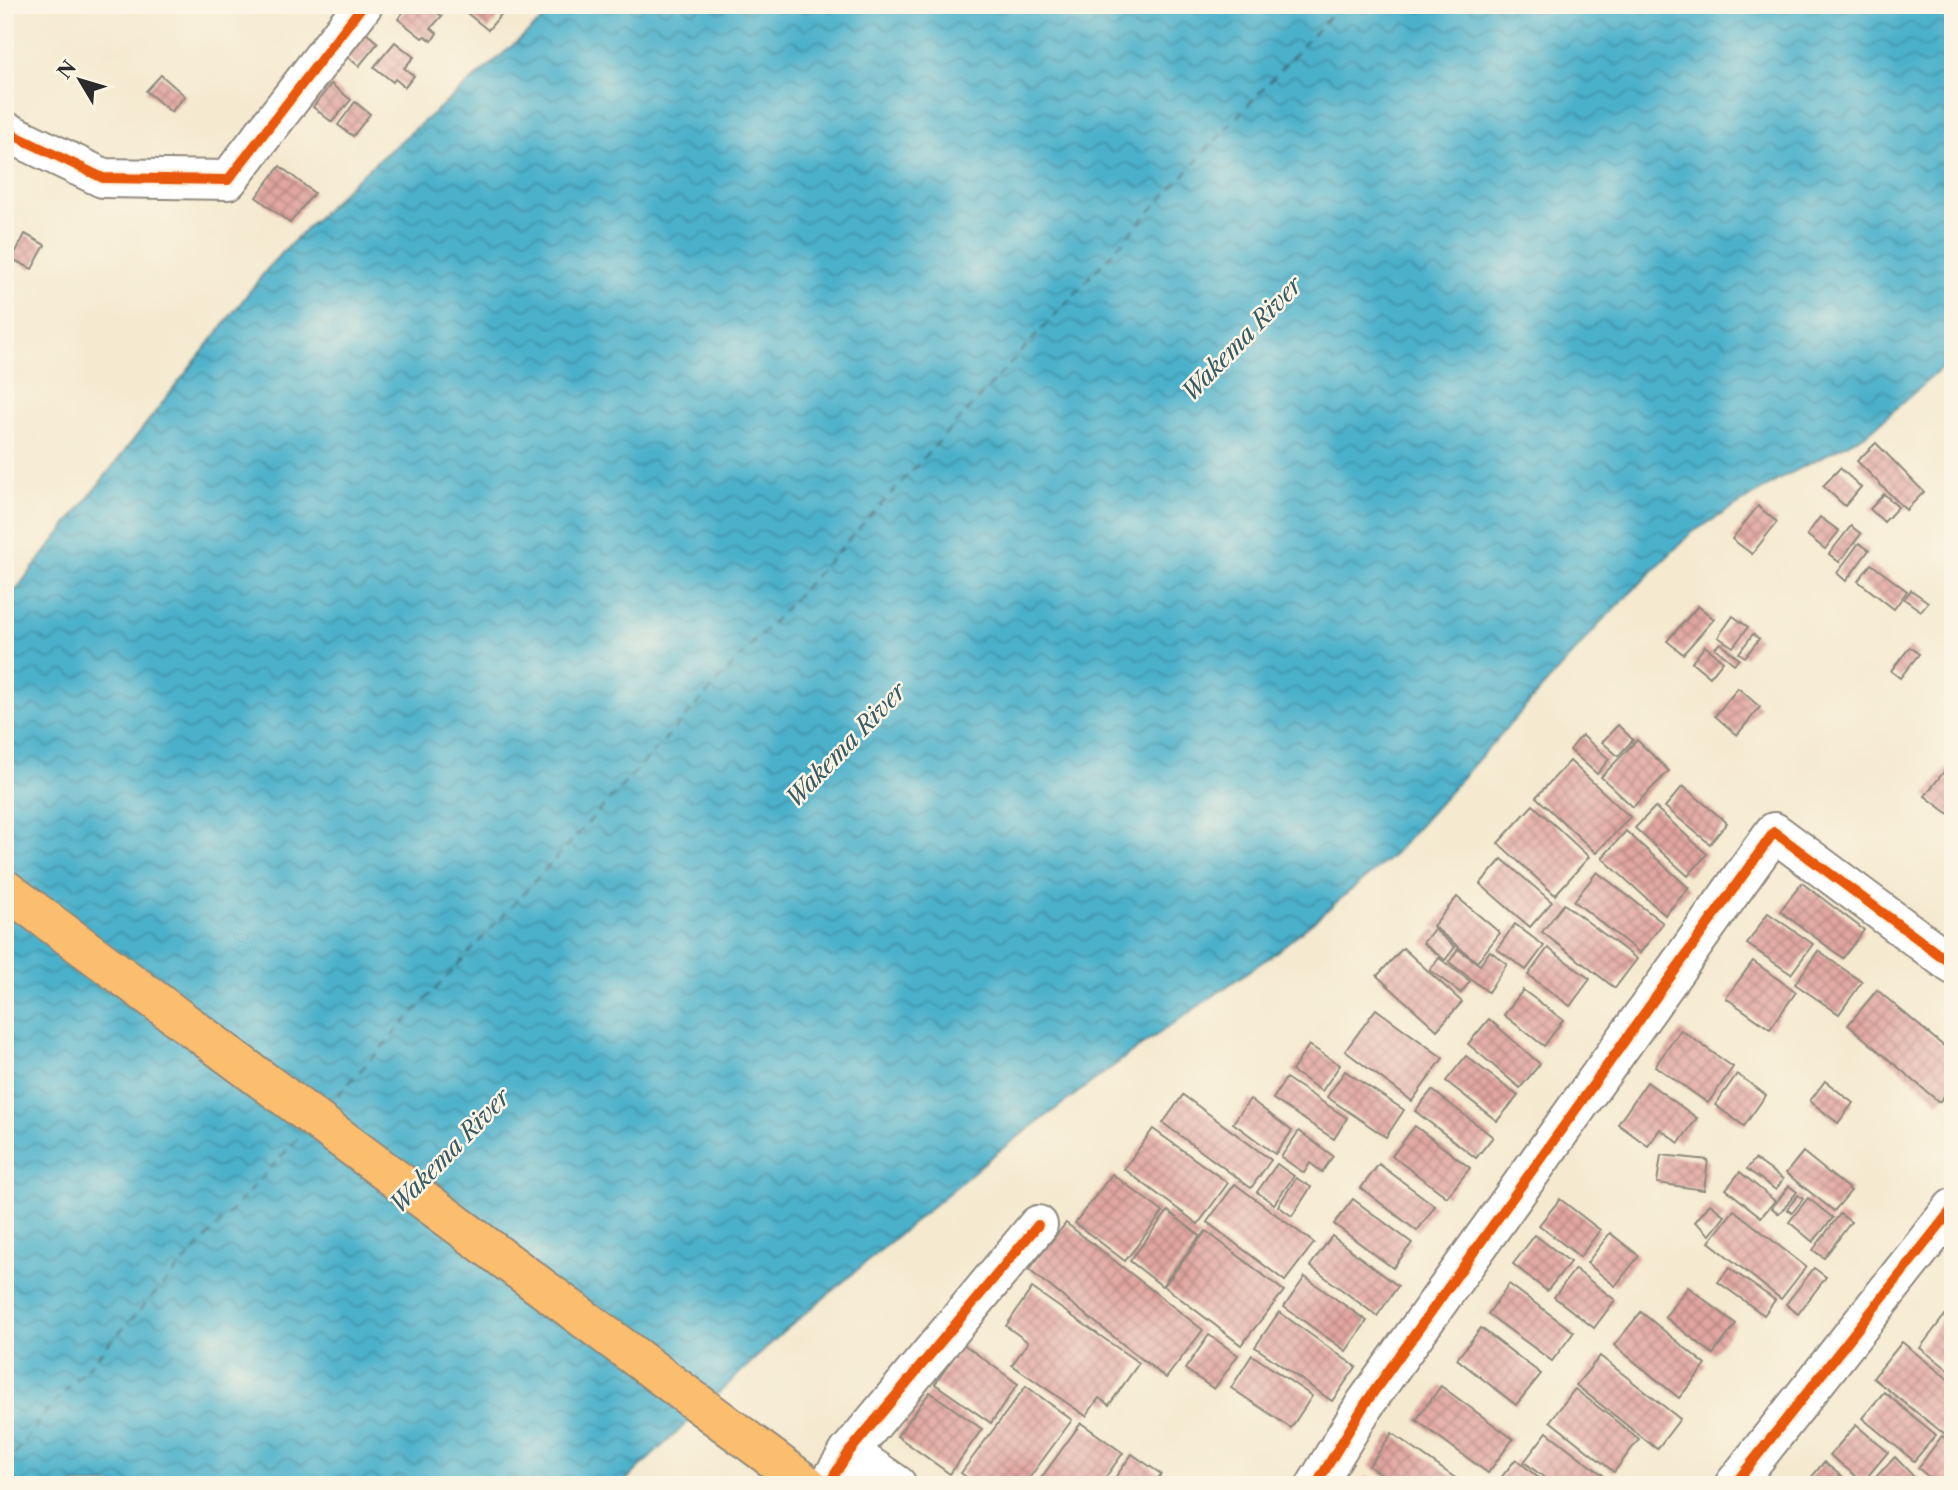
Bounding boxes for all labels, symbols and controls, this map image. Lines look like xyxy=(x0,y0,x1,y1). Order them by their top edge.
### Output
north arrow xyxy=(46,46,116,116)
text: N xyxy=(53,56,81,83)
water label: Wakema River xyxy=(1175,269,1309,407)
water label: Wakema River xyxy=(779,675,913,813)
water label: Wakema River xyxy=(383,1081,517,1219)

